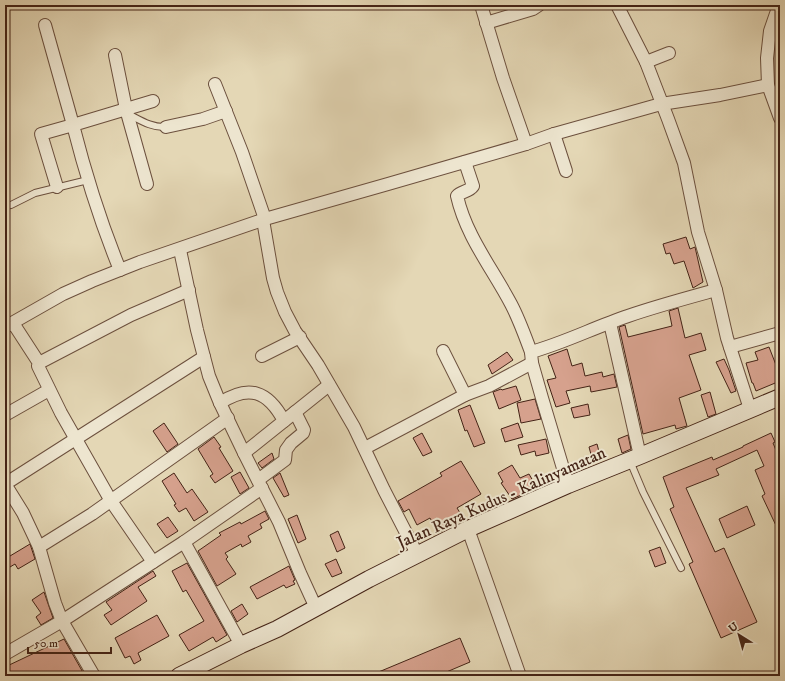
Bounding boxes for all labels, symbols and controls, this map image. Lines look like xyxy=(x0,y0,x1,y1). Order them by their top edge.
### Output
street label: Jalan Raya Kudus - Kalinyamatan xyxy=(392,442,610,555)
north arrow xyxy=(719,615,759,655)
text: U xyxy=(726,619,742,636)
scale bar xyxy=(28,629,111,655)
text: 50 m xyxy=(34,636,58,651)

